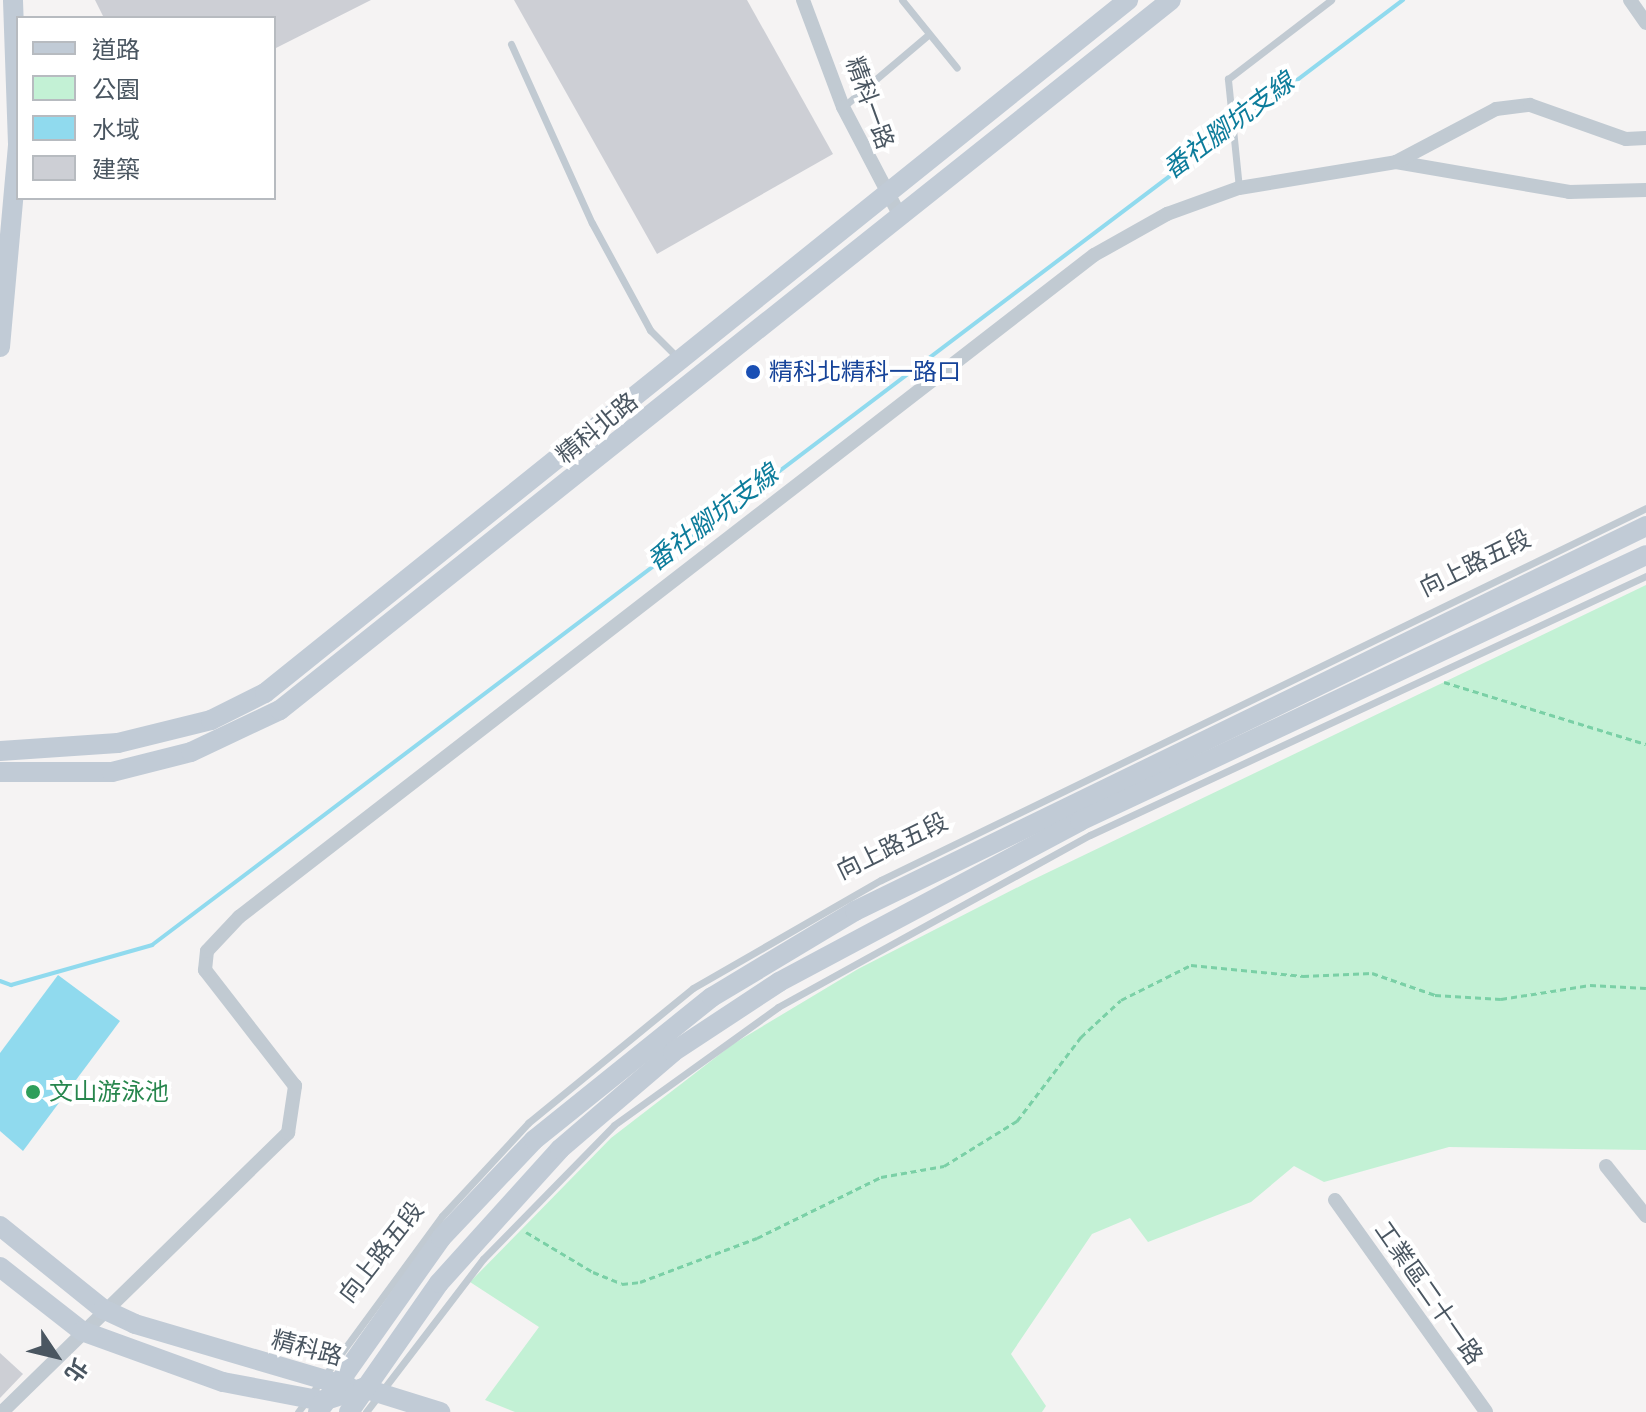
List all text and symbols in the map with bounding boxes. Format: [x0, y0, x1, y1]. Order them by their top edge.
legend [16, 16, 276, 200]
text: 道路 [92, 33, 140, 66]
street label: 精科一路 [840, 53, 900, 153]
water label: 番社腳坑支線 [1157, 67, 1301, 185]
text: 公園 [92, 73, 140, 106]
text: 水域 [92, 113, 140, 146]
text: 建築 [92, 153, 140, 186]
place label: 精科北精科一路口 [769, 358, 961, 386]
marker: 精科北精科一路口 [744, 363, 762, 381]
street label: 精科北路 [551, 387, 643, 469]
water label: 番社腳坑支線 [641, 459, 785, 577]
street label: 向上路五段 [1415, 524, 1535, 602]
street label: 向上路五段 [832, 807, 952, 885]
place label: 文山游泳池 [49, 1078, 169, 1106]
marker: 文山游泳池 [24, 1083, 42, 1101]
street label: 向上路五段 [333, 1196, 429, 1308]
street label: 工業區二十一路 [1369, 1216, 1489, 1370]
north arrow [16, 1316, 96, 1396]
street label: 精科路 [268, 1325, 346, 1371]
text: 北 [57, 1352, 95, 1388]

